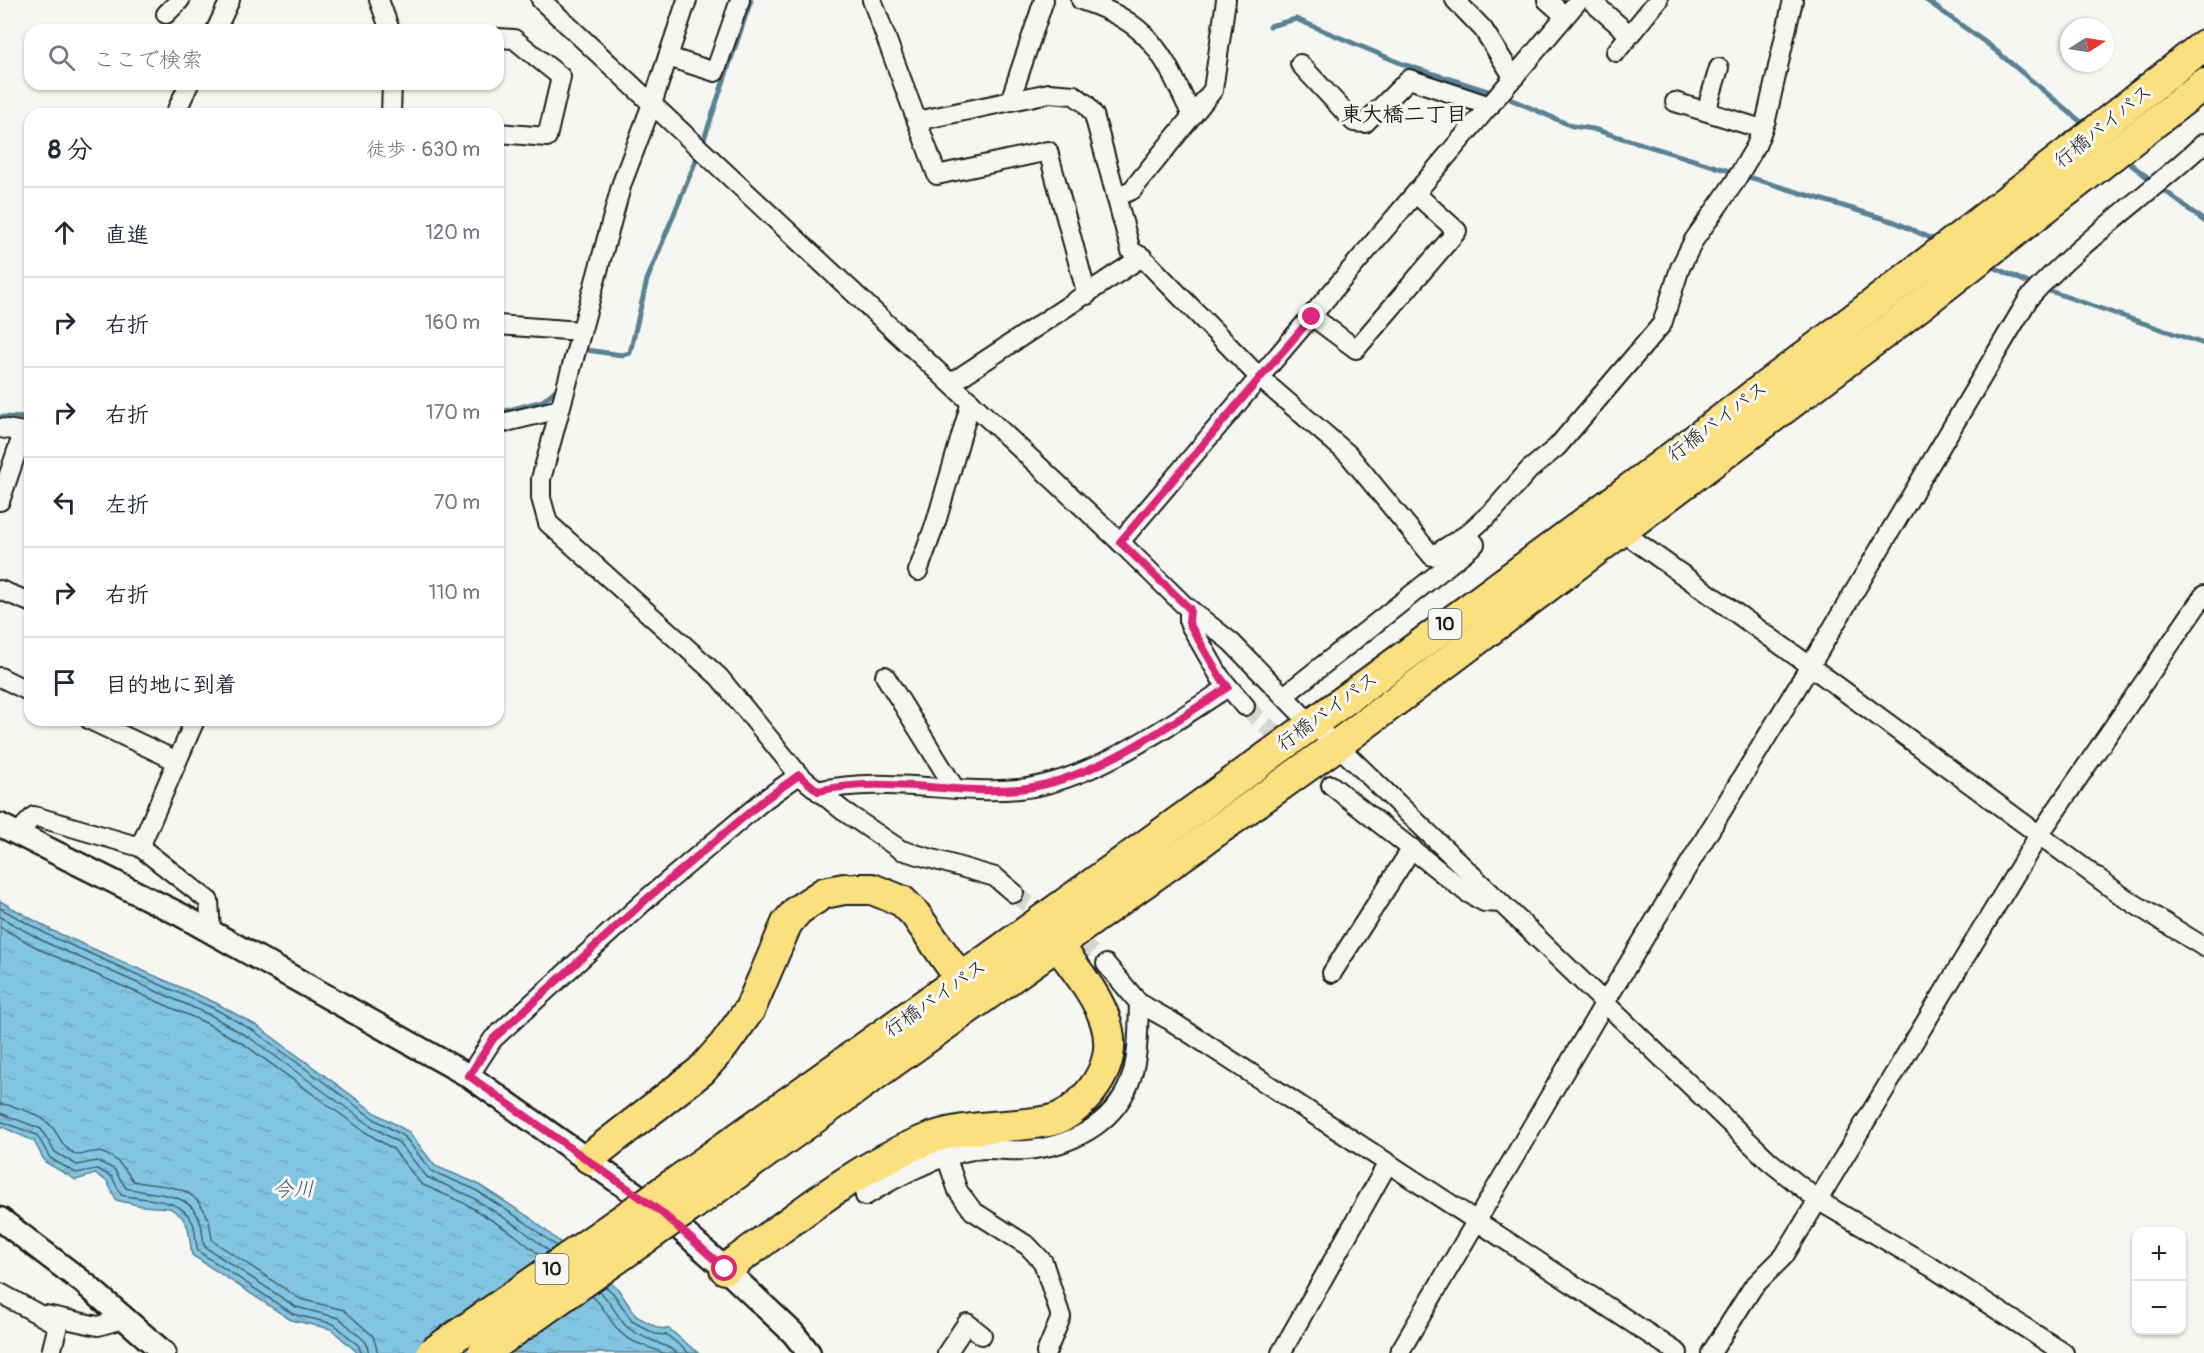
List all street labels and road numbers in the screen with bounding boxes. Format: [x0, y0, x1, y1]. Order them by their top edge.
street label: 行橋バイパス [2049, 79, 2157, 173]
street label: 行橋バイパス [1662, 375, 1772, 467]
road number: 10 [1428, 609, 1462, 639]
street label: 行橋バイパス [1271, 666, 1383, 756]
street label: 行橋バイパス [879, 953, 991, 1043]
road number: 10 [536, 1254, 568, 1284]

